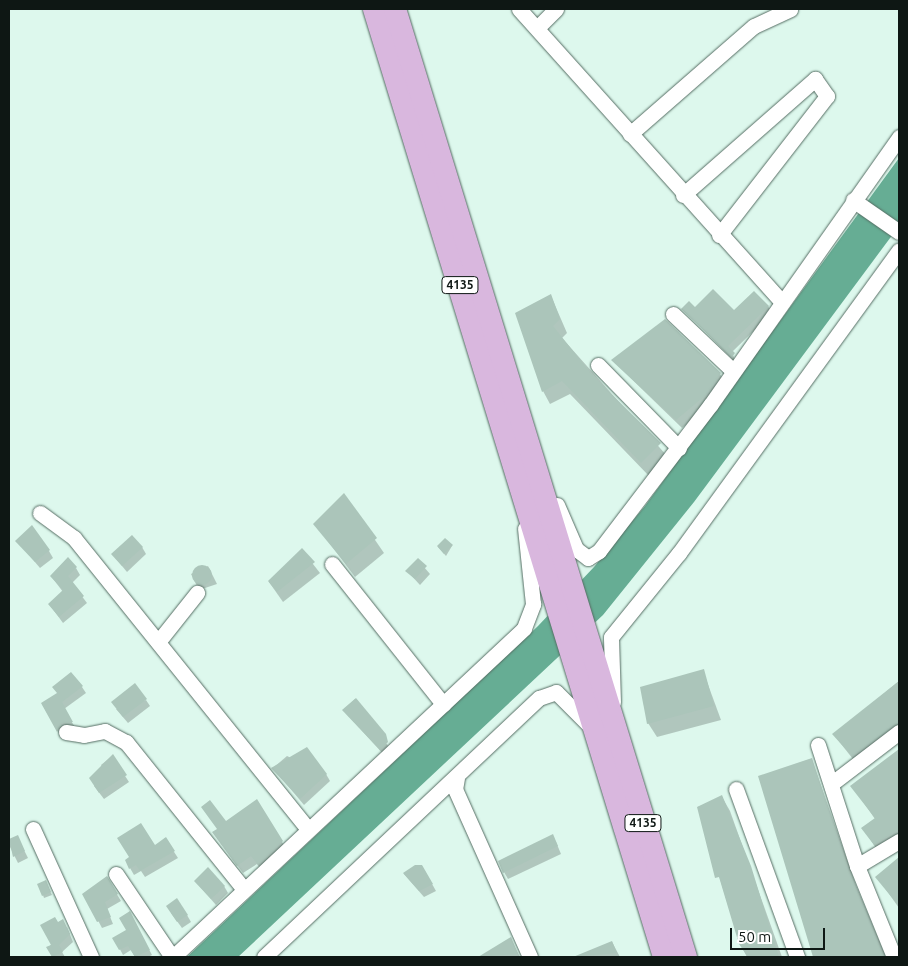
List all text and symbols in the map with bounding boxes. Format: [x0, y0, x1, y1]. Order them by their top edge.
road number: 4135 [441, 276, 479, 294]
road number: 4135 [624, 814, 662, 832]
scale bar [733, 918, 828, 950]
text: 50 m [738, 928, 771, 945]

